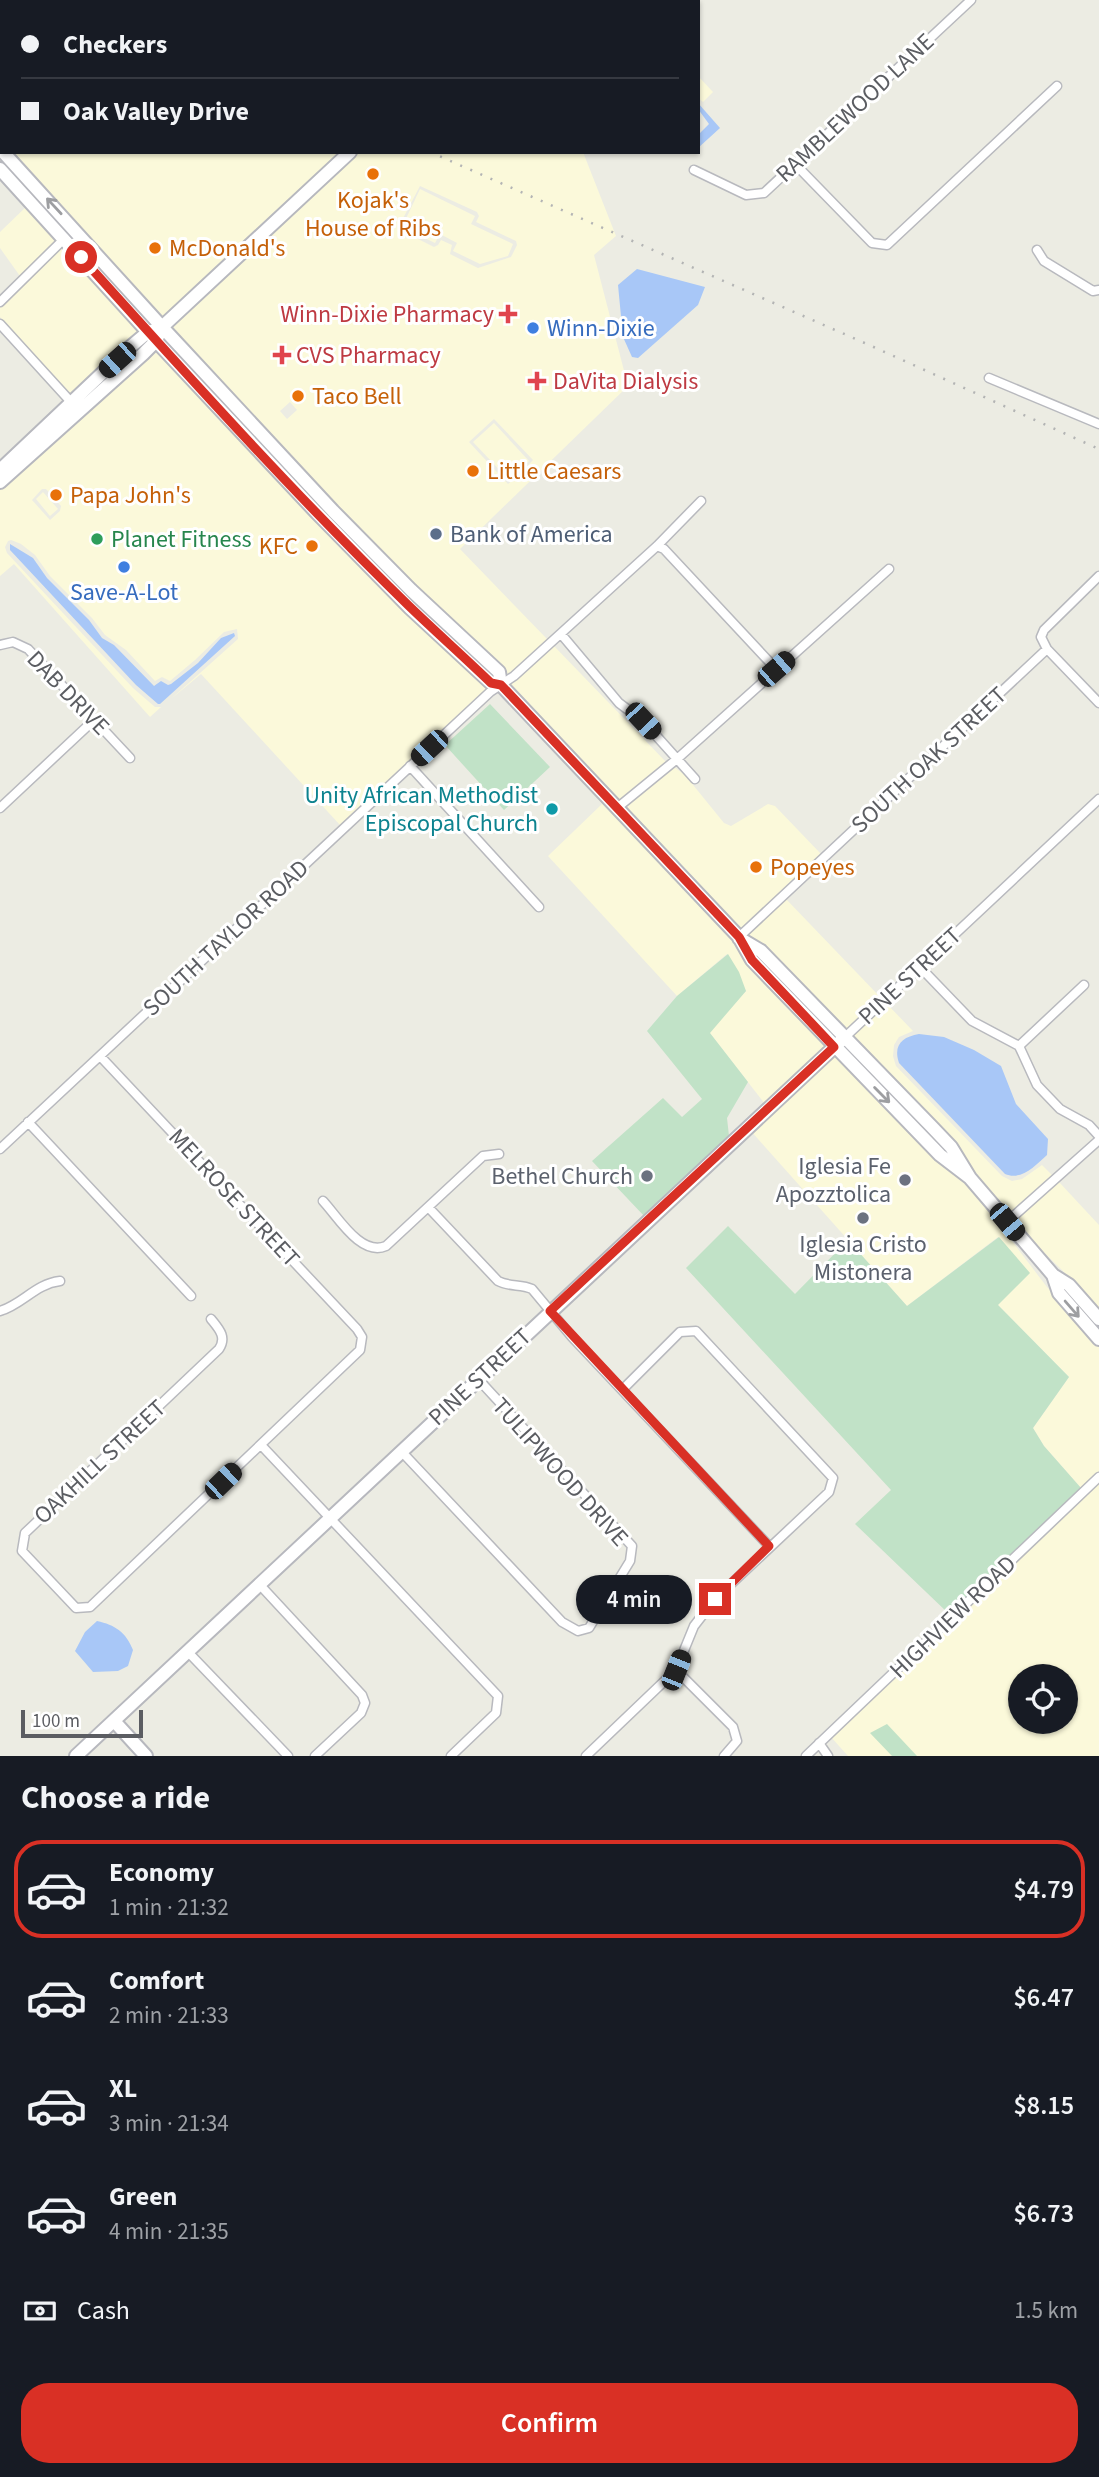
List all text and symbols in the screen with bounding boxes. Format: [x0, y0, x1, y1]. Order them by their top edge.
street label: RAMBLEWOOD LANE [768, 25, 942, 191]
text: Checkers [63, 26, 167, 63]
text: Oak Valley Drive [63, 93, 249, 130]
marker: Kojak's House of Ribs [365, 166, 381, 182]
place label: Kojak's House of Ribs [305, 183, 441, 246]
one-way arrow [45, 198, 62, 215]
place label: McDonald's [169, 231, 285, 266]
marker: McDonald's [147, 240, 163, 256]
route start [65, 241, 97, 273]
place label: Winn-Dixie Pharmacy [280, 297, 494, 332]
marker: Winn-Dixie Pharmacy [500, 306, 516, 322]
place label: Winn-Dixie [547, 311, 655, 346]
marker: Winn-Dixie [525, 320, 541, 336]
car [95, 338, 140, 382]
place label: CVS Pharmacy [296, 338, 441, 373]
marker: CVS Pharmacy [274, 347, 290, 363]
place label: DaVita Dialysis [553, 364, 698, 399]
marker: DaVita Dialysis [527, 371, 547, 391]
place label: Taco Bell [312, 379, 402, 414]
marker: Taco Bell [290, 388, 306, 404]
place label: Little Caesars [487, 454, 621, 489]
marker: Little Caesars [465, 463, 481, 479]
place label: Papa John's [70, 478, 191, 513]
marker: Papa John's [48, 487, 64, 503]
place label: Bank of America [450, 517, 613, 552]
place label: Planet Fitness [111, 522, 252, 557]
marker: Bank of America [428, 526, 444, 542]
place label: KFC [259, 529, 298, 564]
marker: Planet Fitness [89, 531, 105, 547]
marker: KFC [304, 538, 320, 554]
marker: Save-A-Lot [116, 559, 132, 575]
place label: Save-A-Lot [70, 575, 178, 610]
street label: DAB DRIVE [19, 643, 117, 743]
car [754, 647, 799, 691]
street label: SOUTH OAK STREET [843, 678, 1015, 842]
car [621, 698, 666, 744]
car [407, 726, 452, 770]
place label: Unity African Methodist Episcopal Church [304, 778, 538, 841]
marker: Unity African Methodist Episcopal Church [544, 801, 560, 817]
place label: Popeyes [770, 850, 854, 885]
street label: SOUTH TAYLOR ROAD [135, 851, 317, 1025]
marker: Popeyes [748, 859, 764, 875]
street label: PINE STREET [851, 919, 970, 1033]
one-way arrow [873, 1087, 890, 1104]
street label: MELROSE STREET [160, 1121, 308, 1275]
place label: Iglesia Fe Apozztolica [776, 1149, 891, 1212]
place label: Bethel Church [491, 1159, 633, 1194]
marker: Bethel Church [639, 1168, 655, 1184]
marker: Iglesia Fe Apozztolica [897, 1172, 913, 1188]
car [986, 1199, 1029, 1245]
marker: Iglesia Cristo Mistonera [855, 1210, 871, 1226]
place label: Iglesia Cristo Mistonera [799, 1227, 927, 1290]
one-way arrow [1064, 1300, 1080, 1318]
street label: PINE STREET [421, 1320, 540, 1434]
street label: TULIPWOOD DRIVE [483, 1390, 637, 1554]
street label: OAKHILL STREET [26, 1391, 174, 1533]
car [201, 1459, 246, 1503]
street label: HIGHVIEW ROAD [882, 1547, 1024, 1687]
callout: 4 min [575, 1574, 690, 1624]
text: 4 min [607, 1583, 661, 1616]
route end [699, 1583, 731, 1615]
car [659, 1647, 694, 1693]
map controls [1008, 1664, 1078, 1734]
button: locate [1008, 1664, 1078, 1734]
scale bar [21, 1707, 144, 1739]
text: 100 m [32, 1708, 80, 1735]
text: Choose a ride [21, 1775, 210, 1821]
text: Economy [109, 1854, 214, 1891]
icon: car [25, 1858, 88, 1921]
text: $4.79 [1013, 1871, 1074, 1908]
text: 1 min · 21:32 [109, 1891, 229, 1924]
text: Comfort [109, 1962, 204, 1999]
icon: car [25, 1966, 88, 2029]
text: $6.47 [1013, 1979, 1074, 2016]
text: 2 min · 21:33 [109, 1999, 229, 2032]
text: XL [109, 2070, 137, 2107]
icon: car [25, 2074, 88, 2137]
text: $8.15 [1013, 2087, 1074, 2124]
text: 3 min · 21:34 [109, 2107, 229, 2140]
text: Green [109, 2178, 177, 2215]
icon: car [25, 2182, 88, 2245]
text: $6.73 [1013, 2195, 1074, 2232]
text: 4 min · 21:35 [109, 2215, 229, 2248]
icon: cash [21, 2292, 59, 2330]
text: Cash [77, 2292, 130, 2329]
text: 1.5 km [1014, 2294, 1078, 2327]
button: Confirm [21, 2383, 1078, 2463]

